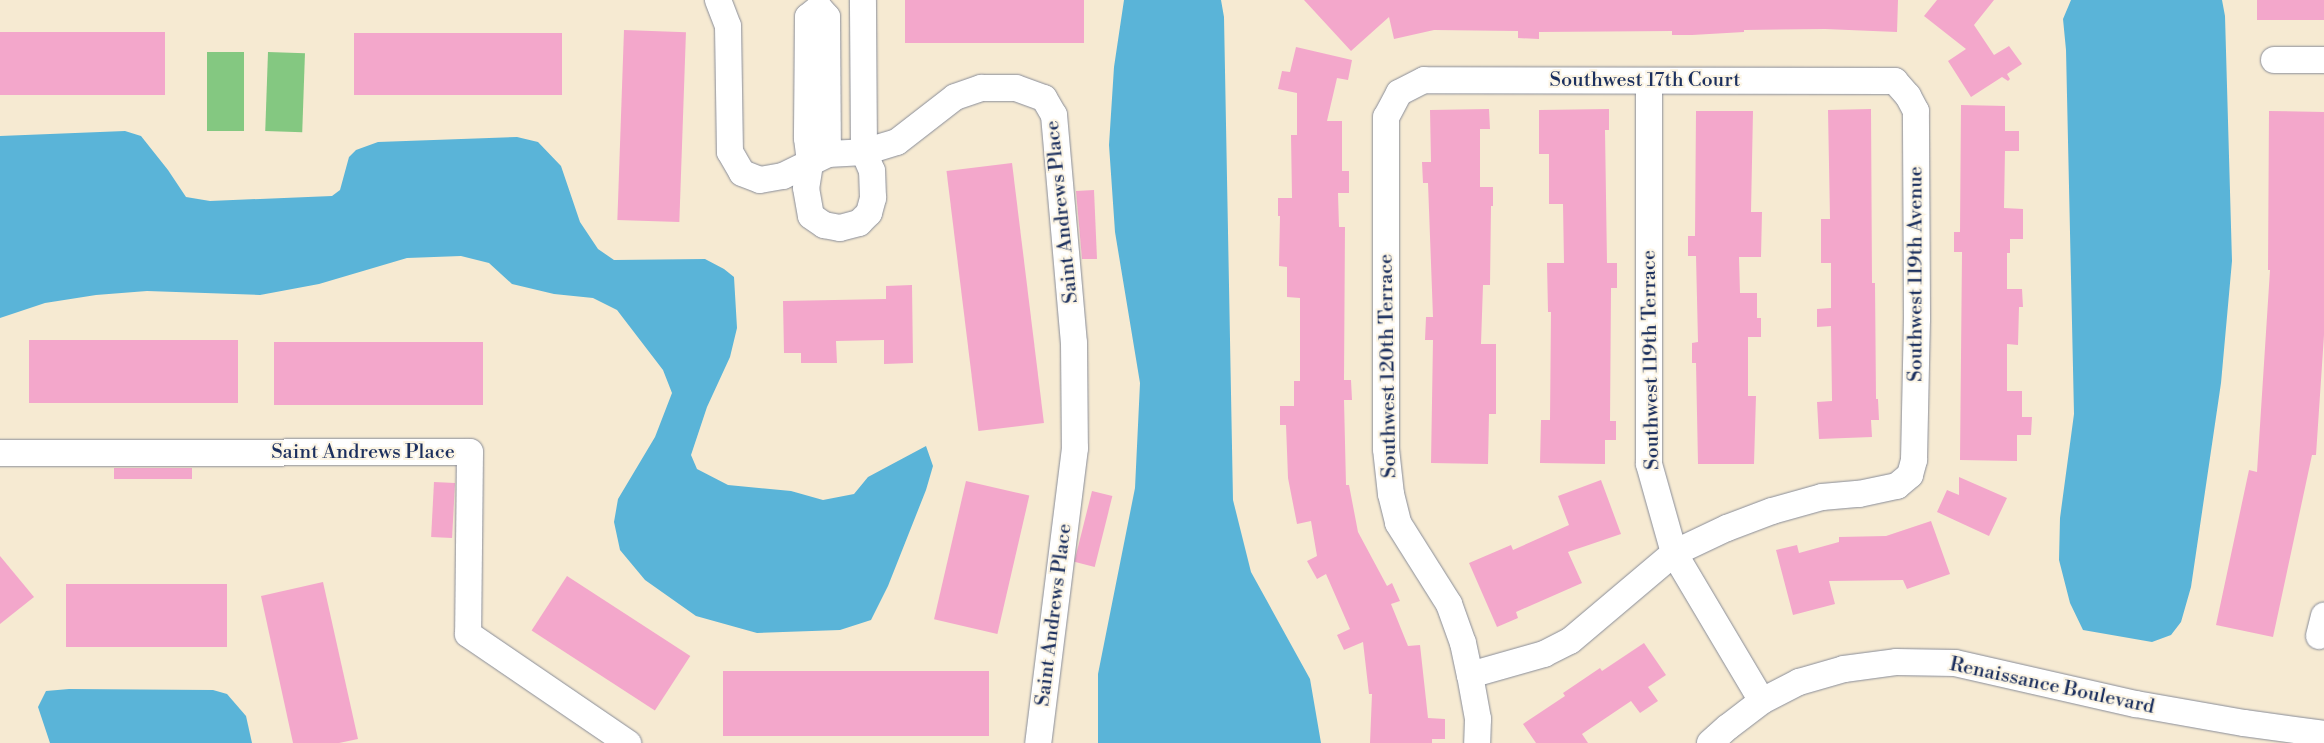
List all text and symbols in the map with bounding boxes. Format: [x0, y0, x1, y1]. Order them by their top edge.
street label: Southwest 17th Court [1550, 68, 1740, 92]
street label: Saint Andrews Place [1040, 119, 1084, 305]
street label: Southwest 119th Avenue [1904, 166, 1928, 382]
street label: Southwest 119th Terrace [1637, 250, 1665, 470]
street label: Southwest 120th Terrace [1374, 254, 1402, 478]
street label: Saint Andrews Place [271, 440, 455, 464]
street label: Saint Andrews Place [1031, 522, 1077, 708]
street label: Renaissance Boulevard [1947, 653, 2157, 719]

